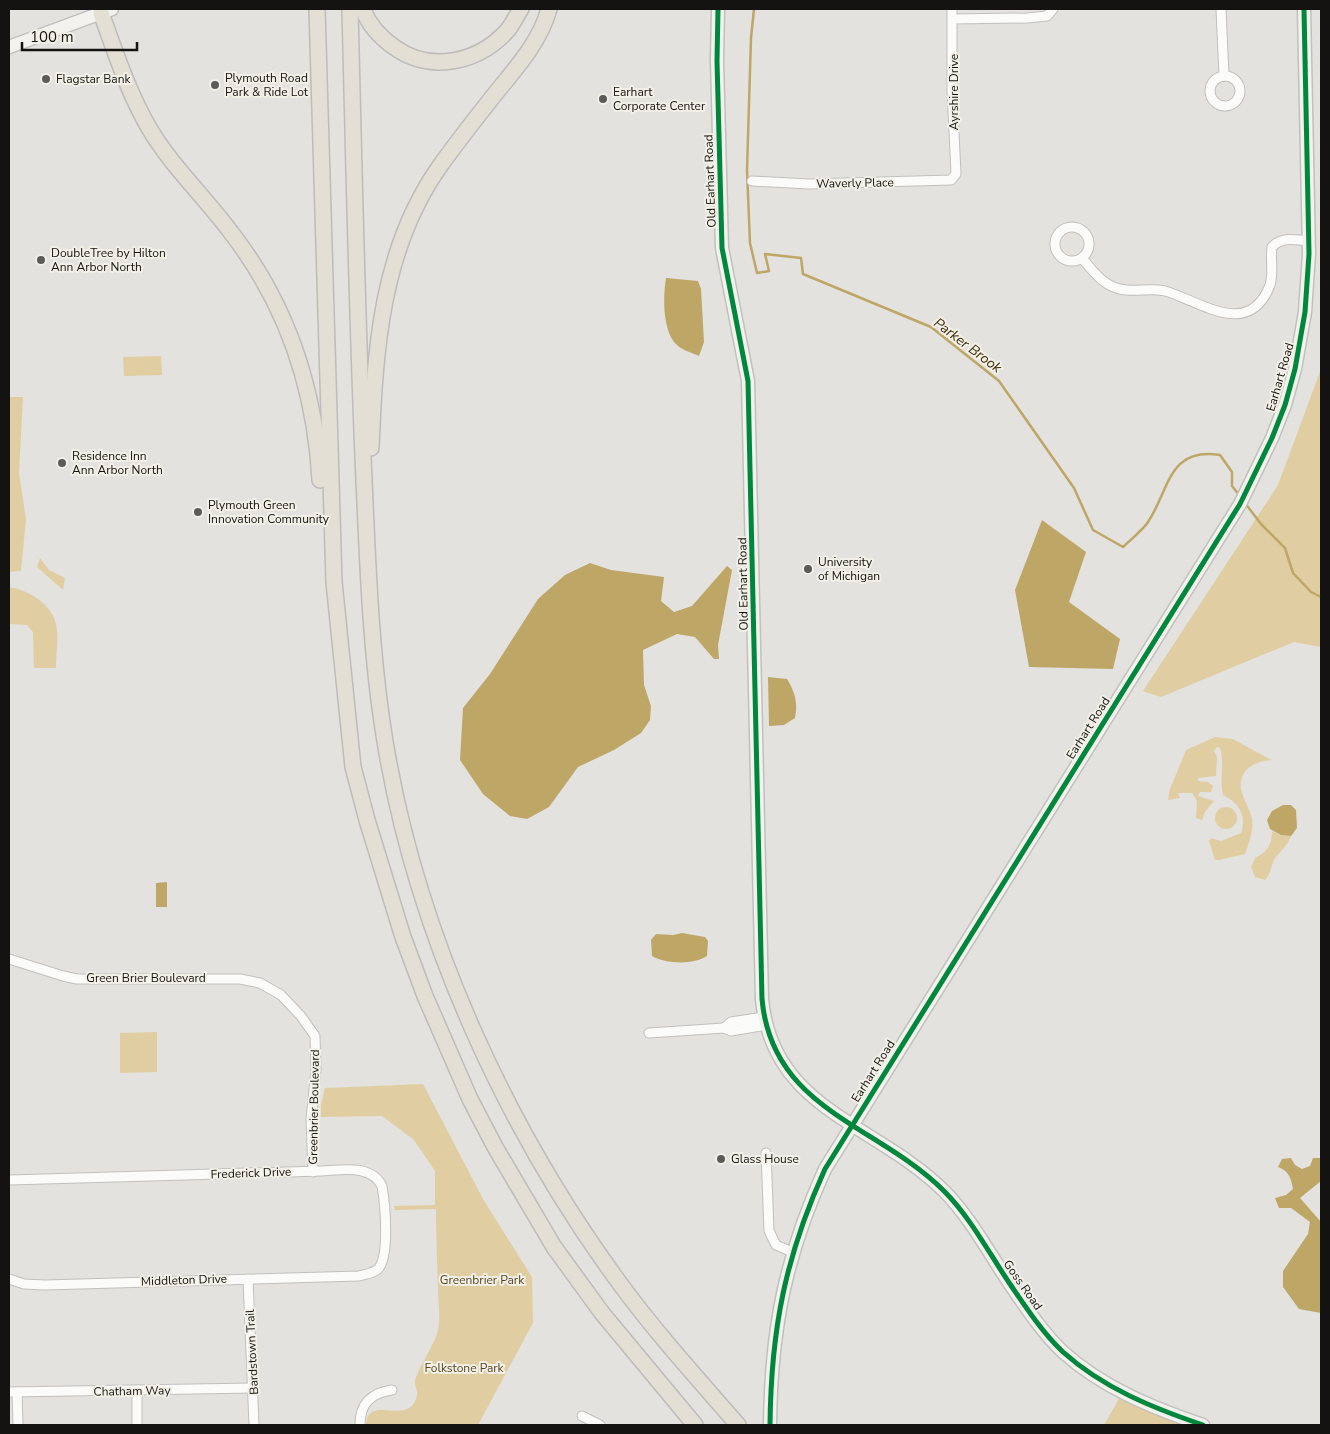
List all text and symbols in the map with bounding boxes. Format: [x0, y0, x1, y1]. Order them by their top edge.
scale bar [22, 20, 138, 52]
text: 100 m [30, 27, 74, 47]
street label: Ayrshire Drive [946, 54, 962, 130]
place label: Plymouth Road Park & Ride Lot [225, 70, 309, 100]
place label: Flagstar Bank [56, 71, 131, 87]
marker: Flagstar Bank [40, 73, 52, 85]
marker: Plymouth Road Park & Ride Lot [209, 79, 221, 91]
place label: Earhart Corporate Center [613, 84, 706, 114]
marker: Earhart Corporate Center [597, 93, 609, 105]
street label: Old Earhart Road [700, 134, 720, 228]
street label: Waverly Place [816, 174, 894, 192]
place label: DoubleTree by Hilton Ann Arbor North [51, 245, 166, 275]
marker: DoubleTree by Hilton Ann Arbor North [35, 254, 47, 266]
water label: Parker Brook [930, 313, 1006, 378]
street label: Earhart Road [1263, 341, 1297, 413]
place label: Residence Inn Ann Arbor North [72, 448, 163, 478]
marker: Residence Inn Ann Arbor North [56, 457, 68, 469]
place label: Plymouth Green Innovation Community [208, 497, 330, 527]
marker: Plymouth Green Innovation Community [192, 506, 204, 518]
street label: Old Earhart Road [734, 537, 752, 631]
place label: University of Michigan [818, 554, 880, 584]
marker: University of Michigan [802, 563, 814, 575]
street label: Earhart Road [1063, 694, 1113, 762]
street label: Green Brier Boulevard [86, 970, 206, 986]
street label: Earhart Road [848, 1037, 898, 1105]
street label: Greenbrier Boulevard [305, 1049, 323, 1165]
place label: Glass House [731, 1151, 799, 1167]
marker: Glass House [715, 1153, 727, 1165]
street label: Frederick Drive [210, 1164, 292, 1182]
street label: Goss Road [1000, 1257, 1046, 1313]
street label: Middleton Drive [141, 1271, 227, 1289]
park label: Greenbrier Park [440, 1272, 525, 1288]
street label: Bardstown Trail [242, 1309, 262, 1395]
park label: Folkstone Park [424, 1360, 505, 1376]
street label: Chatham Way [93, 1382, 171, 1400]

